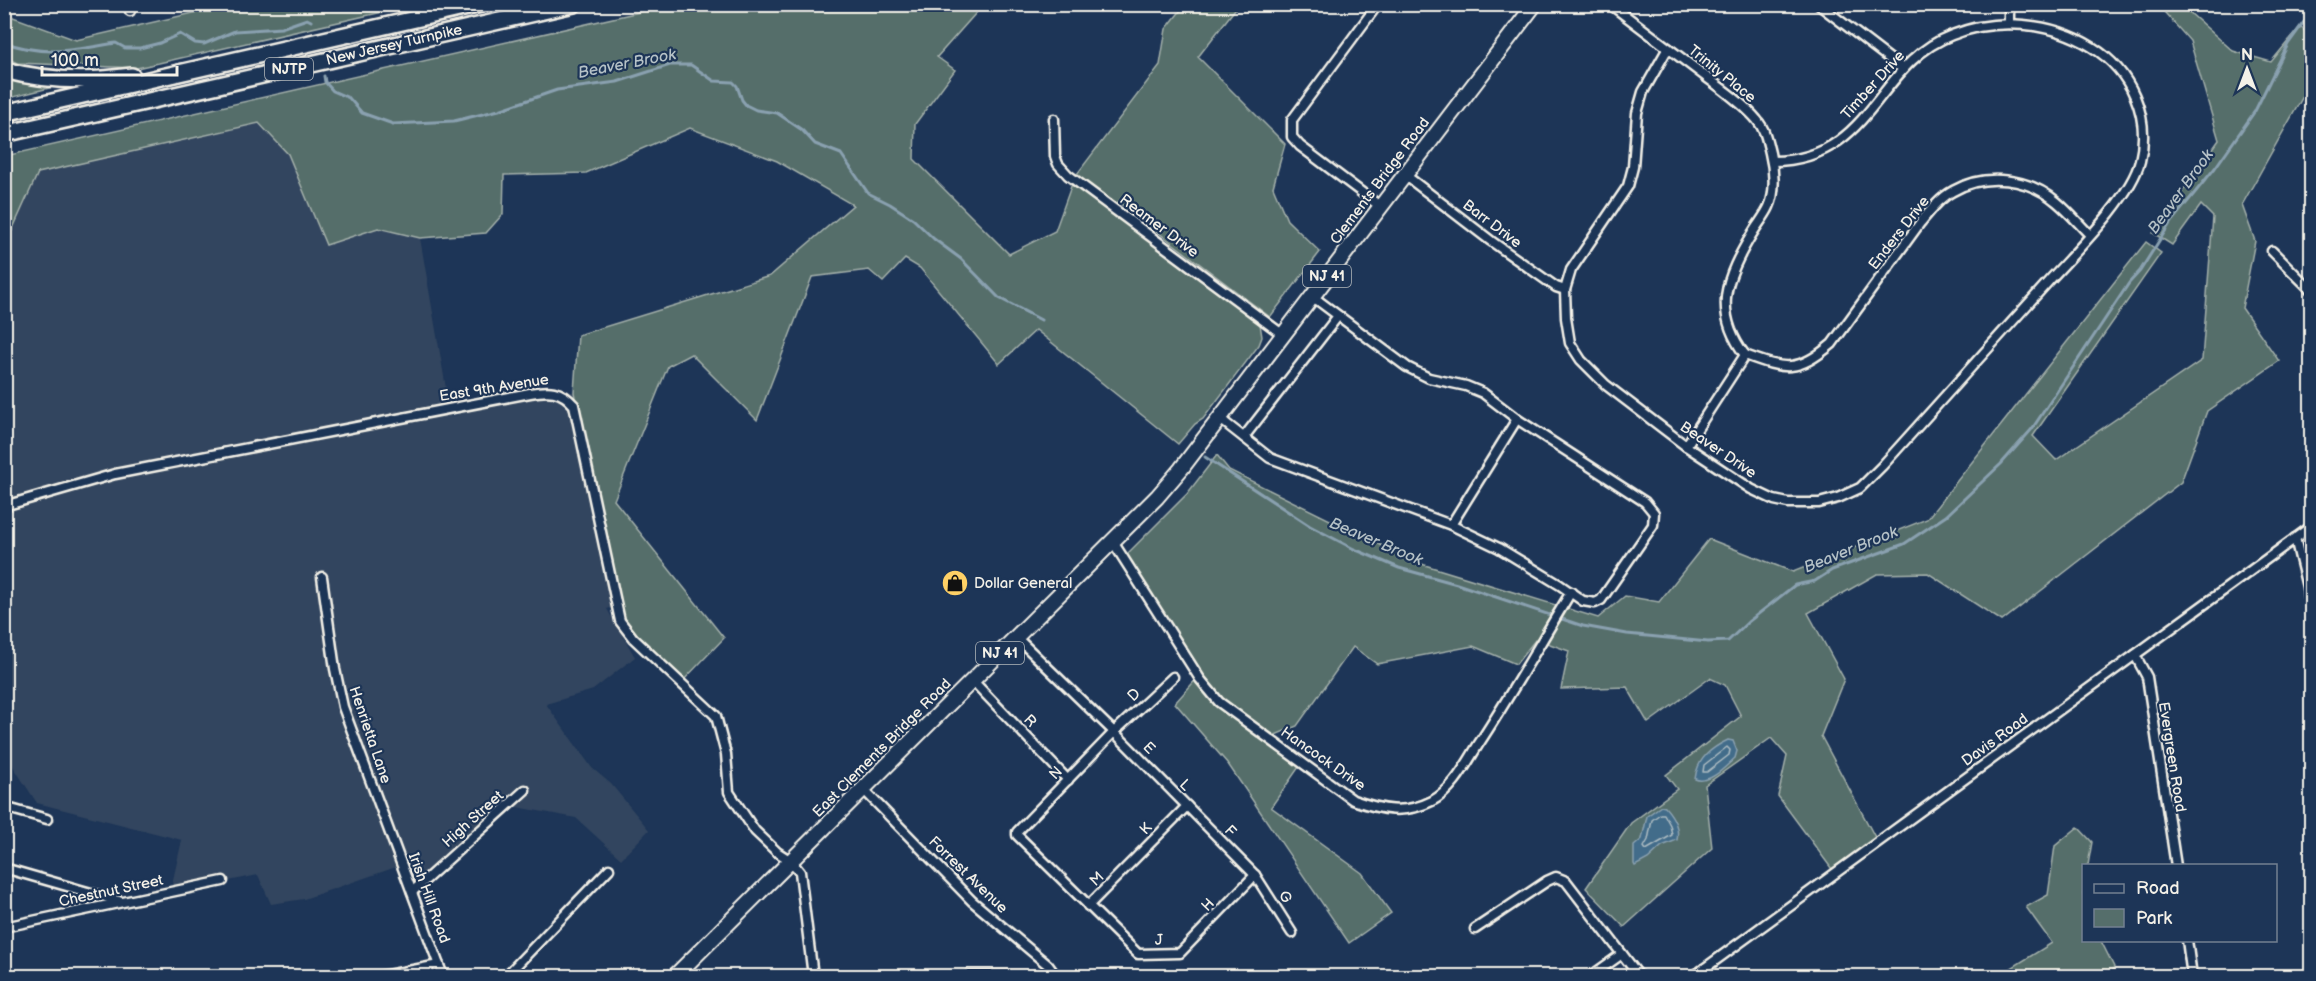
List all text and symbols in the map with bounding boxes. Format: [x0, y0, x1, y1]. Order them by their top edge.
street label: New Jersey Turnpike [324, 20, 464, 70]
scale bar [42, 39, 177, 77]
north arrow [2217, 39, 2277, 99]
street label: Trinity Place [1684, 41, 1760, 107]
water label: Beaver Brook [576, 45, 679, 83]
street label: Timber Drive [1837, 46, 1909, 124]
text: N [2241, 46, 2253, 65]
text: 100 m [51, 50, 99, 71]
road number: NJTP [265, 58, 313, 80]
street label: Clements Bridge Road [1326, 114, 1434, 248]
water label: Beaver Brook [2144, 145, 2219, 238]
street label: Reamer Drive [1116, 190, 1202, 262]
street label: Enders Drive [1864, 192, 1934, 274]
street label: Barr Drive [1459, 196, 1525, 252]
road number: NJ 41 [1303, 265, 1351, 287]
street label: East 9th Avenue [438, 370, 550, 406]
street label: Beaver Drive [1676, 417, 1760, 483]
water label: Beaver Brook [1327, 514, 1426, 571]
water label: Beaver Brook [1801, 522, 1902, 577]
shop icon: Dollar General [940, 568, 970, 598]
place label: Dollar General [974, 574, 1072, 593]
road number: NJ 41 [976, 642, 1024, 664]
street label: East Clements Bridge Road [809, 675, 955, 821]
street label: Henrietta Lane [345, 684, 396, 786]
street label: D [1123, 684, 1145, 706]
street label: Evergreen Road [2154, 701, 2190, 813]
street label: Davis Road [1958, 709, 2032, 771]
street label: R [1019, 711, 1041, 732]
street label: Hancock Drive [1277, 723, 1369, 795]
street label: E [1139, 738, 1159, 758]
street label: N [1045, 762, 1067, 784]
street label: L [1175, 775, 1195, 795]
street label: High Street [438, 786, 508, 852]
street label: K [1136, 819, 1156, 839]
street label: F [1220, 821, 1240, 841]
street label: Forrest Avenue [924, 832, 1012, 918]
street label: Irish Hill Road [404, 850, 454, 946]
legend [2082, 864, 2277, 942]
street label: M [1086, 868, 1108, 890]
street label: Chestnut Street [57, 871, 165, 911]
text: Road [2136, 878, 2180, 899]
street label: G [1274, 887, 1296, 907]
street label: H [1197, 894, 1219, 916]
text: Park [2136, 908, 2172, 929]
street label: J [1155, 930, 1164, 950]

